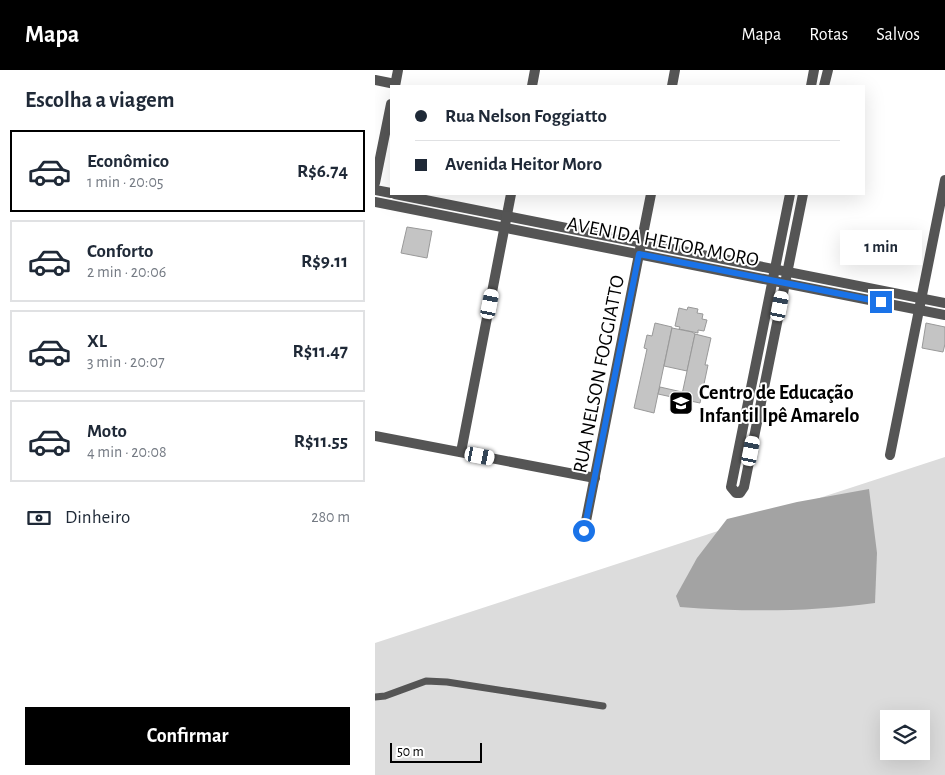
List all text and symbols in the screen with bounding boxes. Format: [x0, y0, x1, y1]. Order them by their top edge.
text: Mapa [25, 23, 79, 47]
text: Mapa [742, 26, 781, 44]
text: Rotas [809, 26, 848, 44]
text: Salvos [876, 26, 920, 44]
text: Escolha a viagem [25, 89, 174, 111]
text: Rua Nelson Foggiatto [445, 107, 607, 126]
icon: car [27, 149, 72, 194]
text: Econômico [87, 152, 169, 171]
text: Avenida Heitor Moro [445, 155, 602, 174]
text: R$6.74 [297, 162, 348, 181]
text: 1 min · 20:05 [87, 174, 164, 190]
street label: AVENIDA HEITOR MORO [565, 214, 760, 270]
callout: 1 min [840, 230, 922, 264]
icon: car [27, 239, 72, 284]
text: 1 min [864, 239, 898, 255]
text: Conforto [87, 242, 153, 261]
text: R$9.11 [301, 252, 348, 271]
text: 2 min · 20:06 [87, 264, 166, 280]
street label: RUA NELSON FOGGIATTO [570, 274, 628, 475]
car [479, 288, 500, 320]
car [769, 290, 790, 322]
route end [870, 291, 892, 313]
icon: car [27, 329, 72, 374]
text: XL [87, 332, 107, 351]
text: R$11.47 [292, 342, 348, 361]
text: 3 min · 20:07 [87, 354, 165, 370]
place label: Centro de Educação Infantil Ipê Amarelo [699, 383, 860, 426]
school or university icon: Centro de Educação Infantil Ipê Amarelo [668, 390, 694, 416]
icon: car [27, 419, 72, 464]
text: Moto [87, 422, 127, 441]
text: R$11.55 [294, 432, 348, 451]
car [740, 435, 761, 467]
text: 4 min · 20:08 [87, 444, 167, 460]
car [463, 446, 496, 466]
icon: cash [25, 504, 53, 532]
text: Dinheiro [65, 508, 130, 527]
text: 280 m [311, 509, 350, 525]
route start [573, 520, 595, 542]
button: Confirmar [25, 707, 350, 765]
map controls [880, 710, 930, 760]
button: layers [880, 710, 930, 760]
scale bar [390, 740, 483, 763]
text: 50 m [397, 745, 424, 759]

